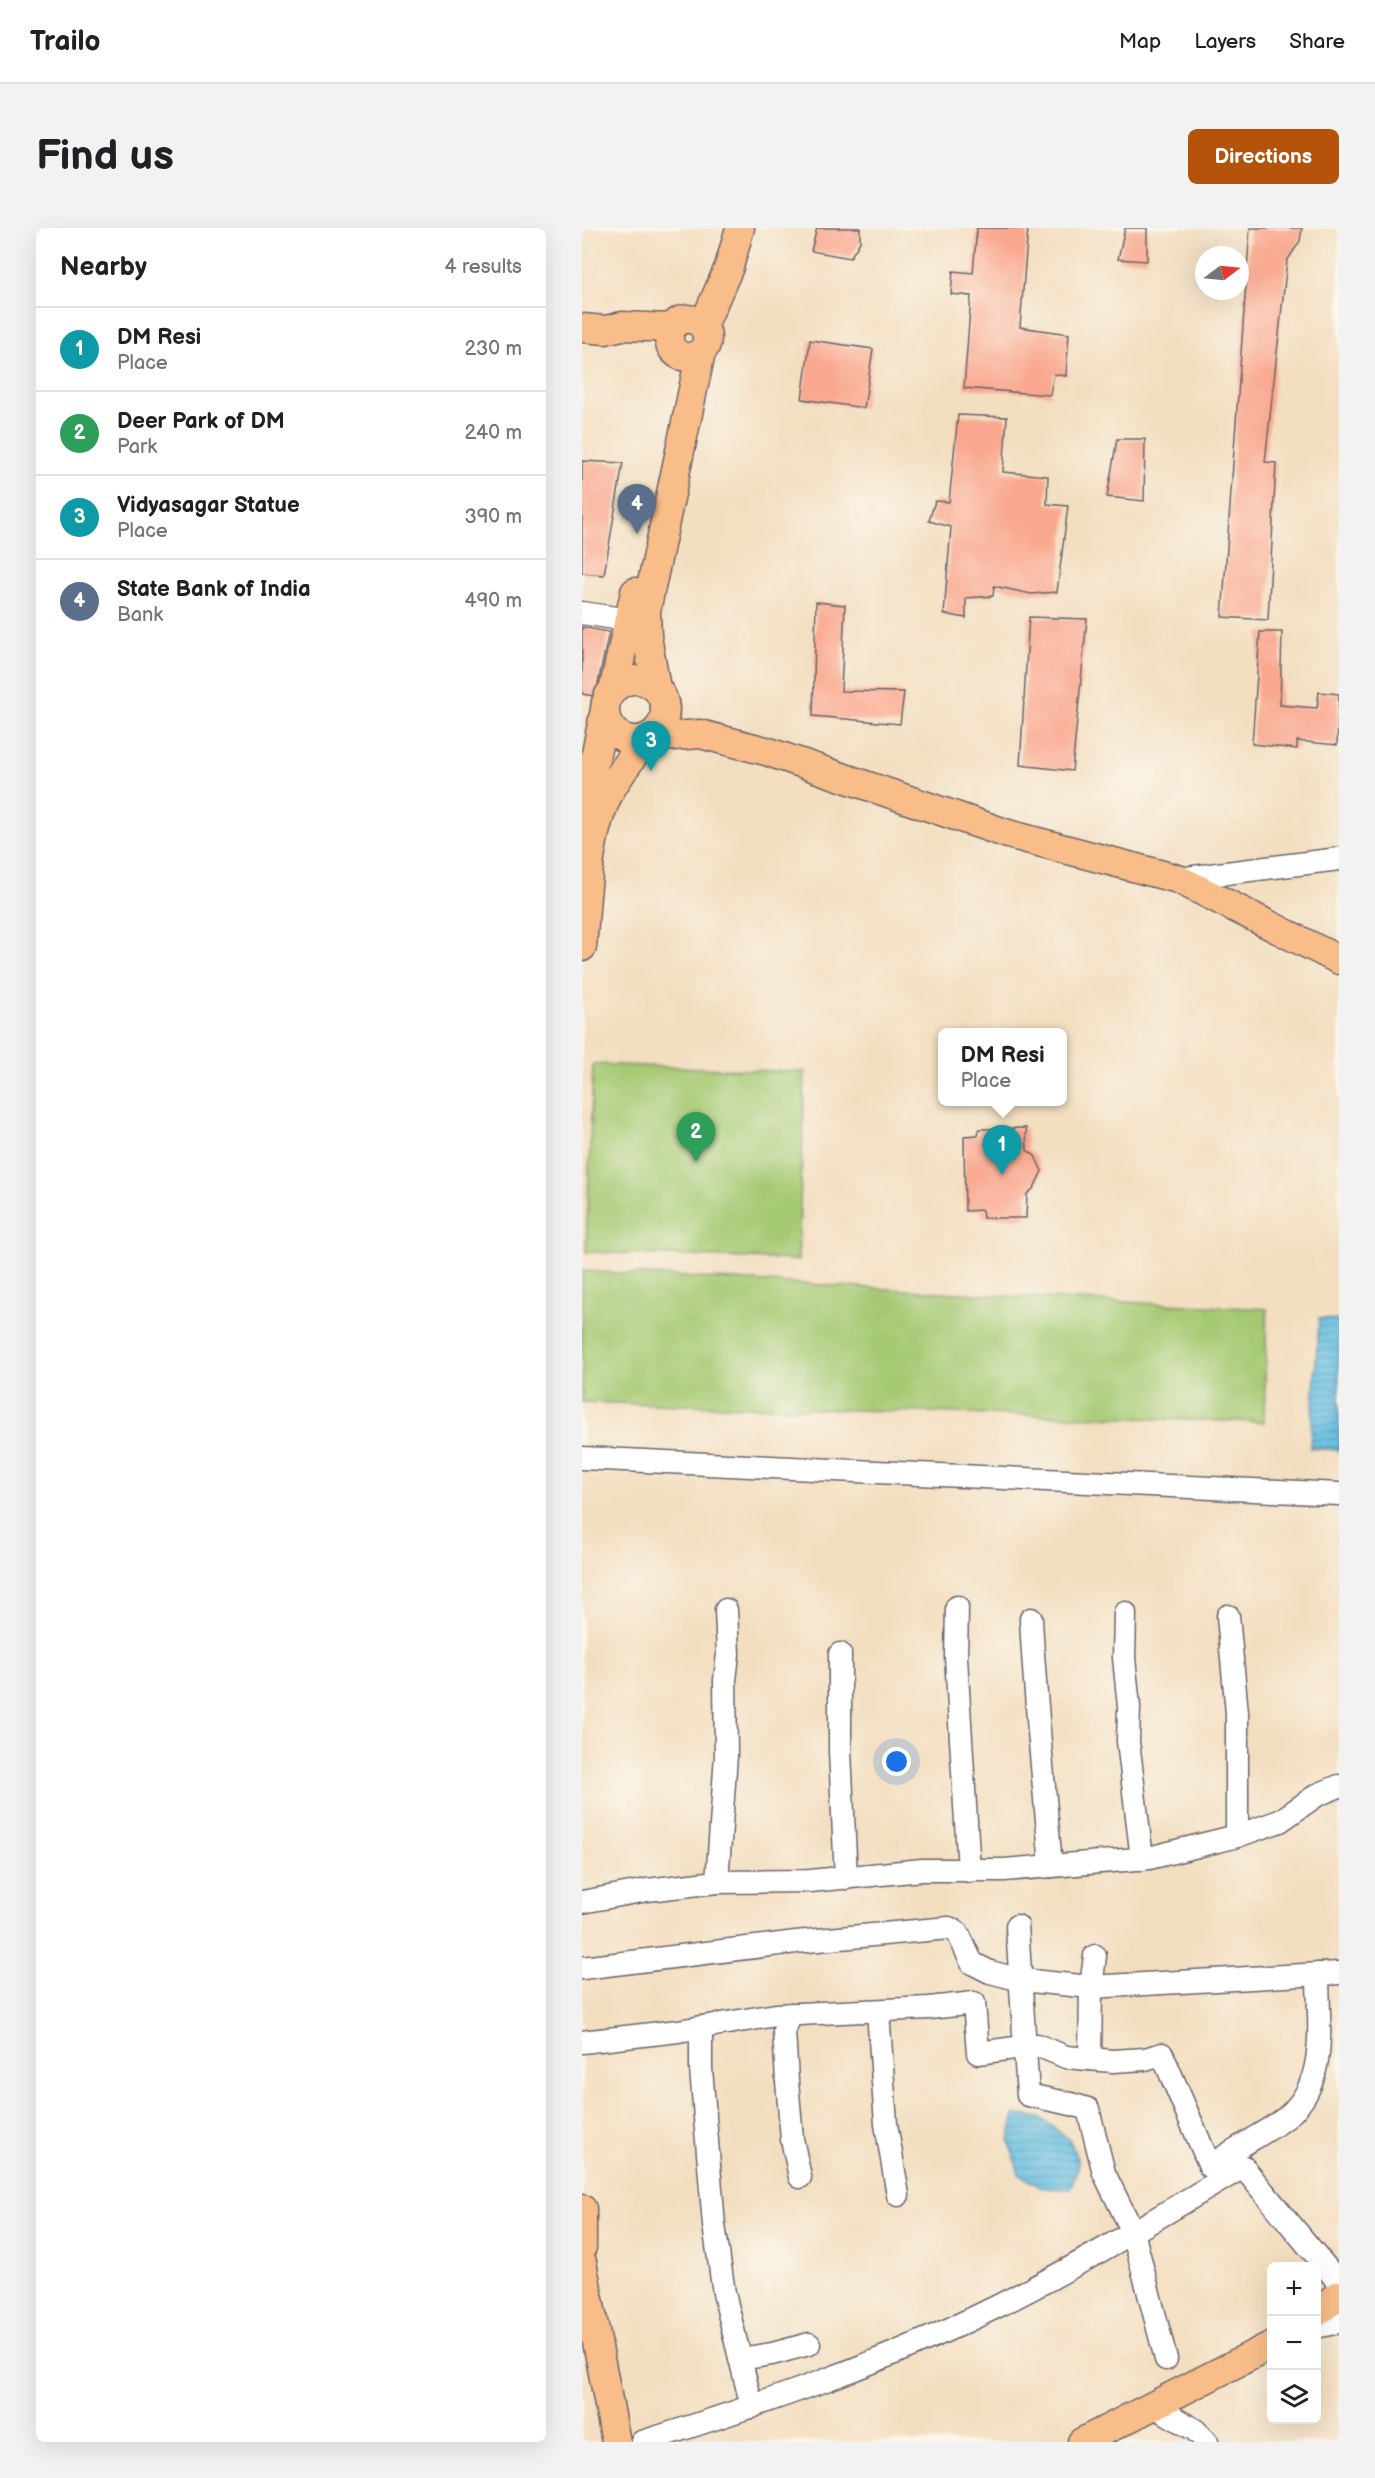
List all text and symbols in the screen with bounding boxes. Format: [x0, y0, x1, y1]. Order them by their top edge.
text: Trailo [30, 25, 101, 58]
text: Map [1119, 29, 1161, 54]
text: Layers [1194, 29, 1256, 54]
text: Share [1289, 29, 1345, 54]
button: Directions [1188, 129, 1339, 184]
text: Find us [36, 131, 174, 182]
north arrow [1195, 246, 1249, 300]
text: Nearby [60, 252, 147, 283]
text: 4 results [444, 255, 522, 279]
text: DM Resi [117, 324, 201, 351]
text: 1 [75, 337, 84, 361]
text: 230 m [465, 337, 522, 361]
text: Place [117, 351, 168, 375]
text: Deer Park of DM [117, 408, 285, 435]
text: 2 [74, 421, 85, 445]
text: 240 m [465, 421, 522, 445]
text: Park [117, 435, 157, 459]
pin: 4 [618, 484, 656, 534]
text: Vidyasagar Statue [117, 492, 300, 519]
text: 3 [74, 505, 85, 529]
text: 390 m [464, 505, 522, 529]
text: Place [117, 519, 168, 543]
text: State Bank of India [117, 576, 311, 603]
text: 4 [74, 589, 85, 613]
text: 490 m [465, 589, 522, 613]
text: Bank [117, 603, 163, 627]
pin: 3 [632, 722, 670, 771]
popup [938, 1028, 1067, 1106]
text: DM Resi [960, 1042, 1045, 1069]
text: Place [960, 1069, 1011, 1093]
pin: 2 [676, 1112, 716, 1162]
pin: 1 [982, 1126, 1022, 1175]
your location [882, 1747, 911, 1776]
map controls [1267, 2262, 1321, 2424]
button: + [1267, 2262, 1321, 2316]
button: − [1267, 2316, 1321, 2370]
button: layers [1267, 2370, 1321, 2424]

